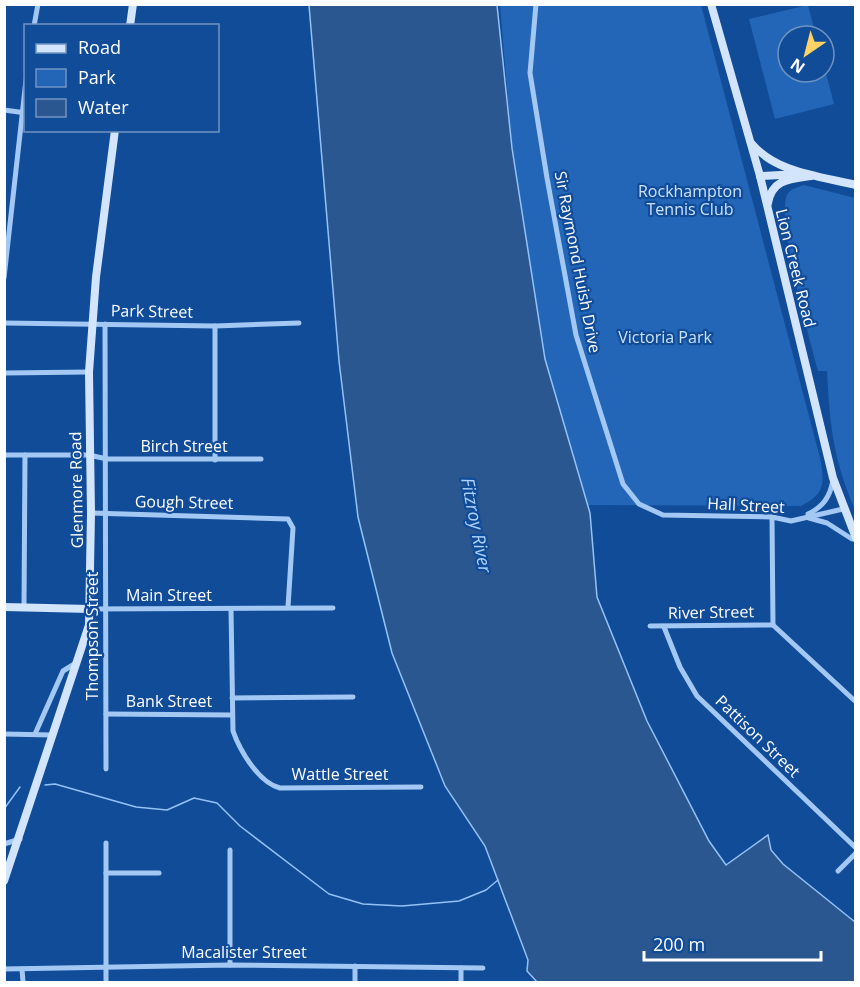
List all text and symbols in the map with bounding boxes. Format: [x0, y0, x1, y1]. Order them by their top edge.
legend [24, 24, 219, 132]
north arrow [776, 24, 836, 84]
text: Road [78, 35, 121, 59]
text: N [786, 54, 809, 79]
text: Park [78, 65, 116, 89]
text: Water [78, 95, 129, 119]
street label: Sir Raymond Huish Drive [550, 169, 606, 355]
park label: Rockhampton Tennis Club [638, 180, 742, 220]
street label: Lion Creek Road [771, 206, 821, 330]
street label: Park Street [111, 299, 194, 323]
park label: Victoria Park [618, 326, 712, 348]
street label: Glenmore Road [64, 431, 88, 549]
street label: Birch Street [140, 435, 228, 457]
water label: Fitzroy River [456, 475, 498, 576]
street label: Gough Street [135, 490, 234, 514]
street label: Hall Street [707, 492, 786, 518]
street label: Thompson Street [81, 571, 103, 700]
street label: Main Street [126, 584, 212, 606]
street label: River Street [668, 600, 755, 624]
street label: Bank Street [126, 690, 212, 712]
street label: Pattison Street [711, 690, 805, 782]
street label: Wattle Street [292, 763, 389, 785]
scale bar [644, 924, 821, 962]
text: 200 m [653, 932, 705, 956]
street label: Macalister Street [181, 941, 307, 963]

